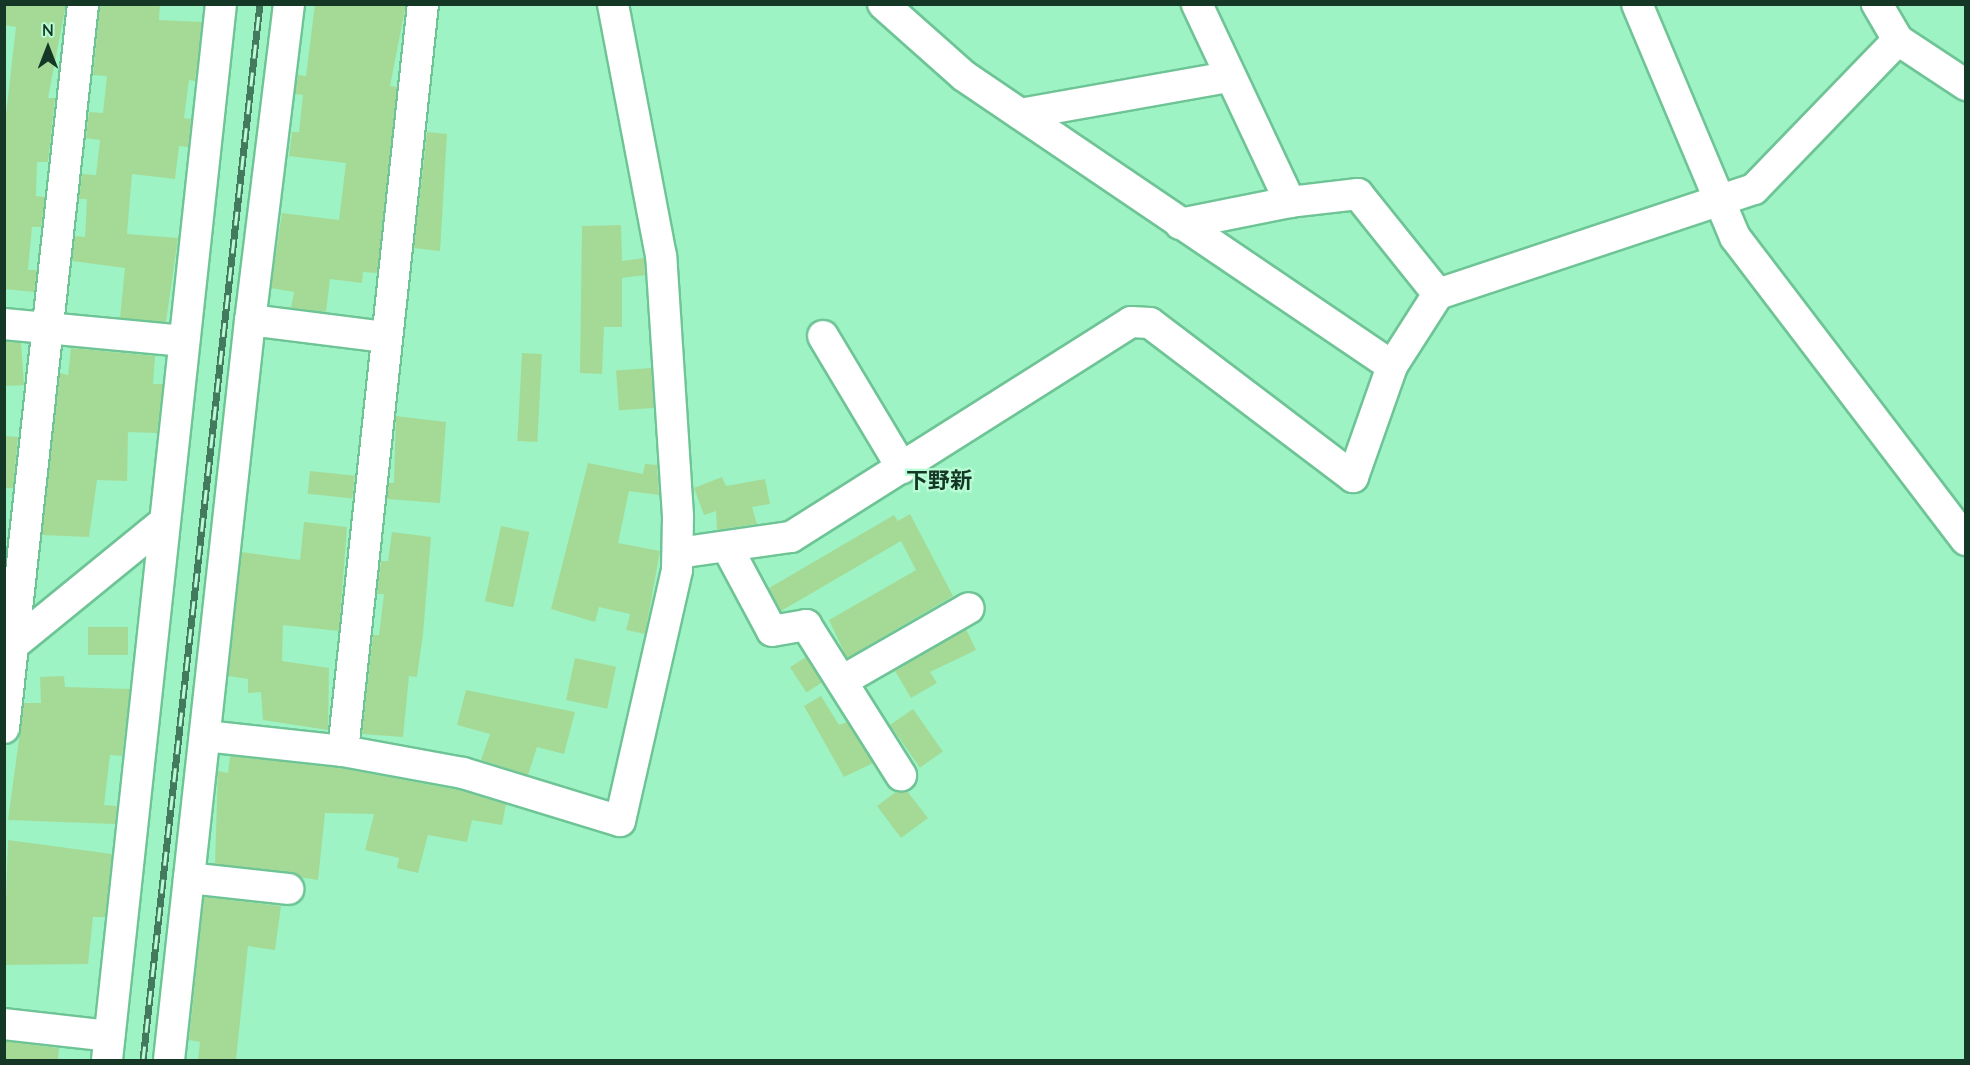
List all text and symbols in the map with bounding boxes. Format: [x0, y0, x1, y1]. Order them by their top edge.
north arrow [18, 18, 78, 78]
text: N [42, 20, 54, 40]
district label: 下野新 [906, 468, 972, 494]

